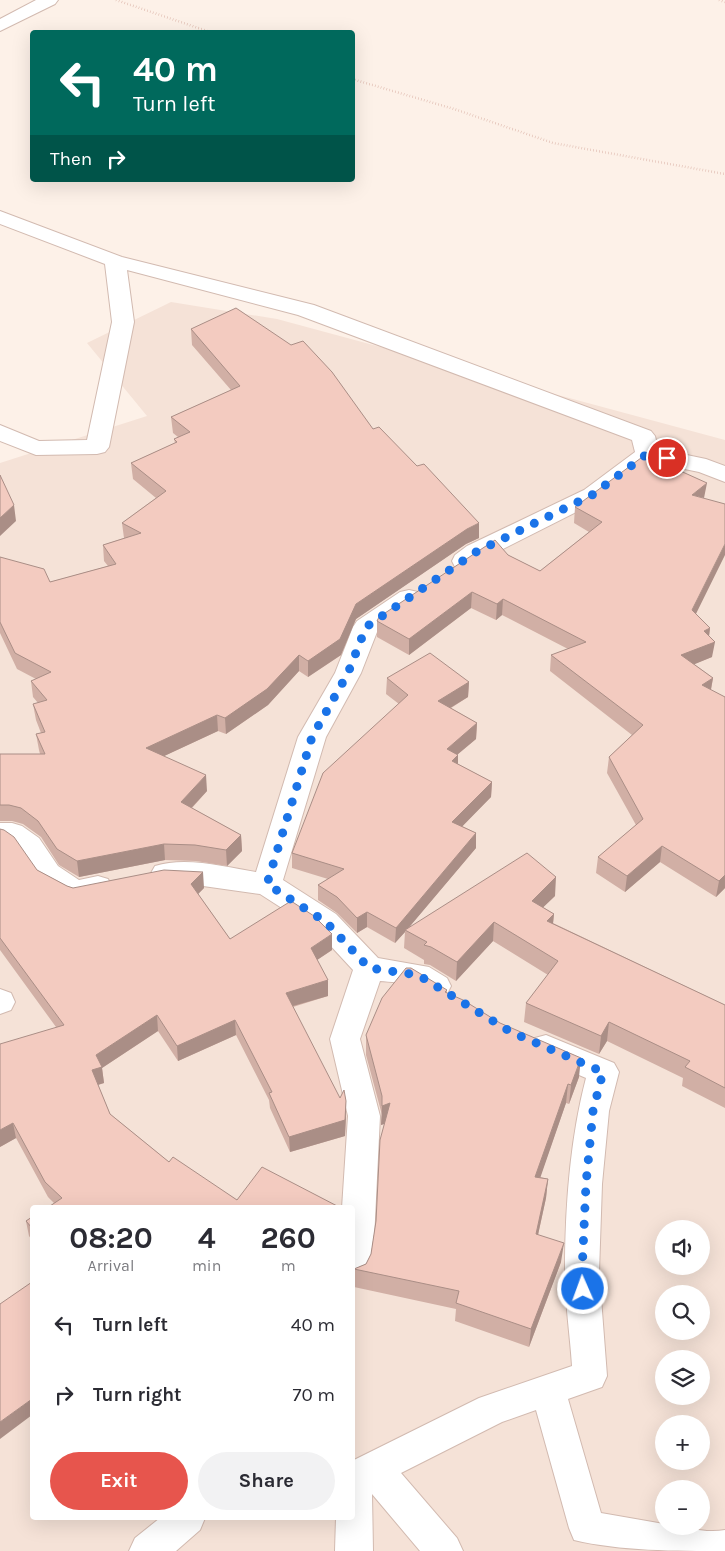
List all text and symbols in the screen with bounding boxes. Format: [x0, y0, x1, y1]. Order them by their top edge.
text: 40 m [133, 49, 218, 90]
icon: left [50, 50, 115, 115]
text: Turn left [133, 91, 216, 117]
icon: right [102, 145, 130, 173]
text: Then [50, 148, 92, 170]
pin [646, 437, 688, 479]
icon: arrive [653, 444, 681, 472]
text: 08:20 [69, 1220, 153, 1256]
text: 4 [198, 1220, 216, 1256]
text: 260 [260, 1220, 316, 1256]
map controls [655, 1220, 710, 1535]
button: sound [655, 1220, 710, 1275]
text: Arrival [88, 1256, 134, 1275]
text: min [192, 1256, 221, 1275]
text: m [281, 1256, 296, 1275]
position arrow [556, 1262, 608, 1314]
button: search [655, 1285, 710, 1340]
icon: left [50, 1311, 78, 1339]
text: Turn left [93, 1314, 168, 1336]
text: 40 m [291, 1314, 335, 1336]
button: layers [655, 1350, 710, 1405]
icon: right [50, 1381, 78, 1409]
text: Turn right [93, 1384, 182, 1406]
text: 70 m [293, 1384, 335, 1406]
button: + [655, 1415, 710, 1470]
button: Exit [50, 1452, 188, 1510]
button: Share [198, 1452, 335, 1510]
button: − [655, 1480, 710, 1535]

